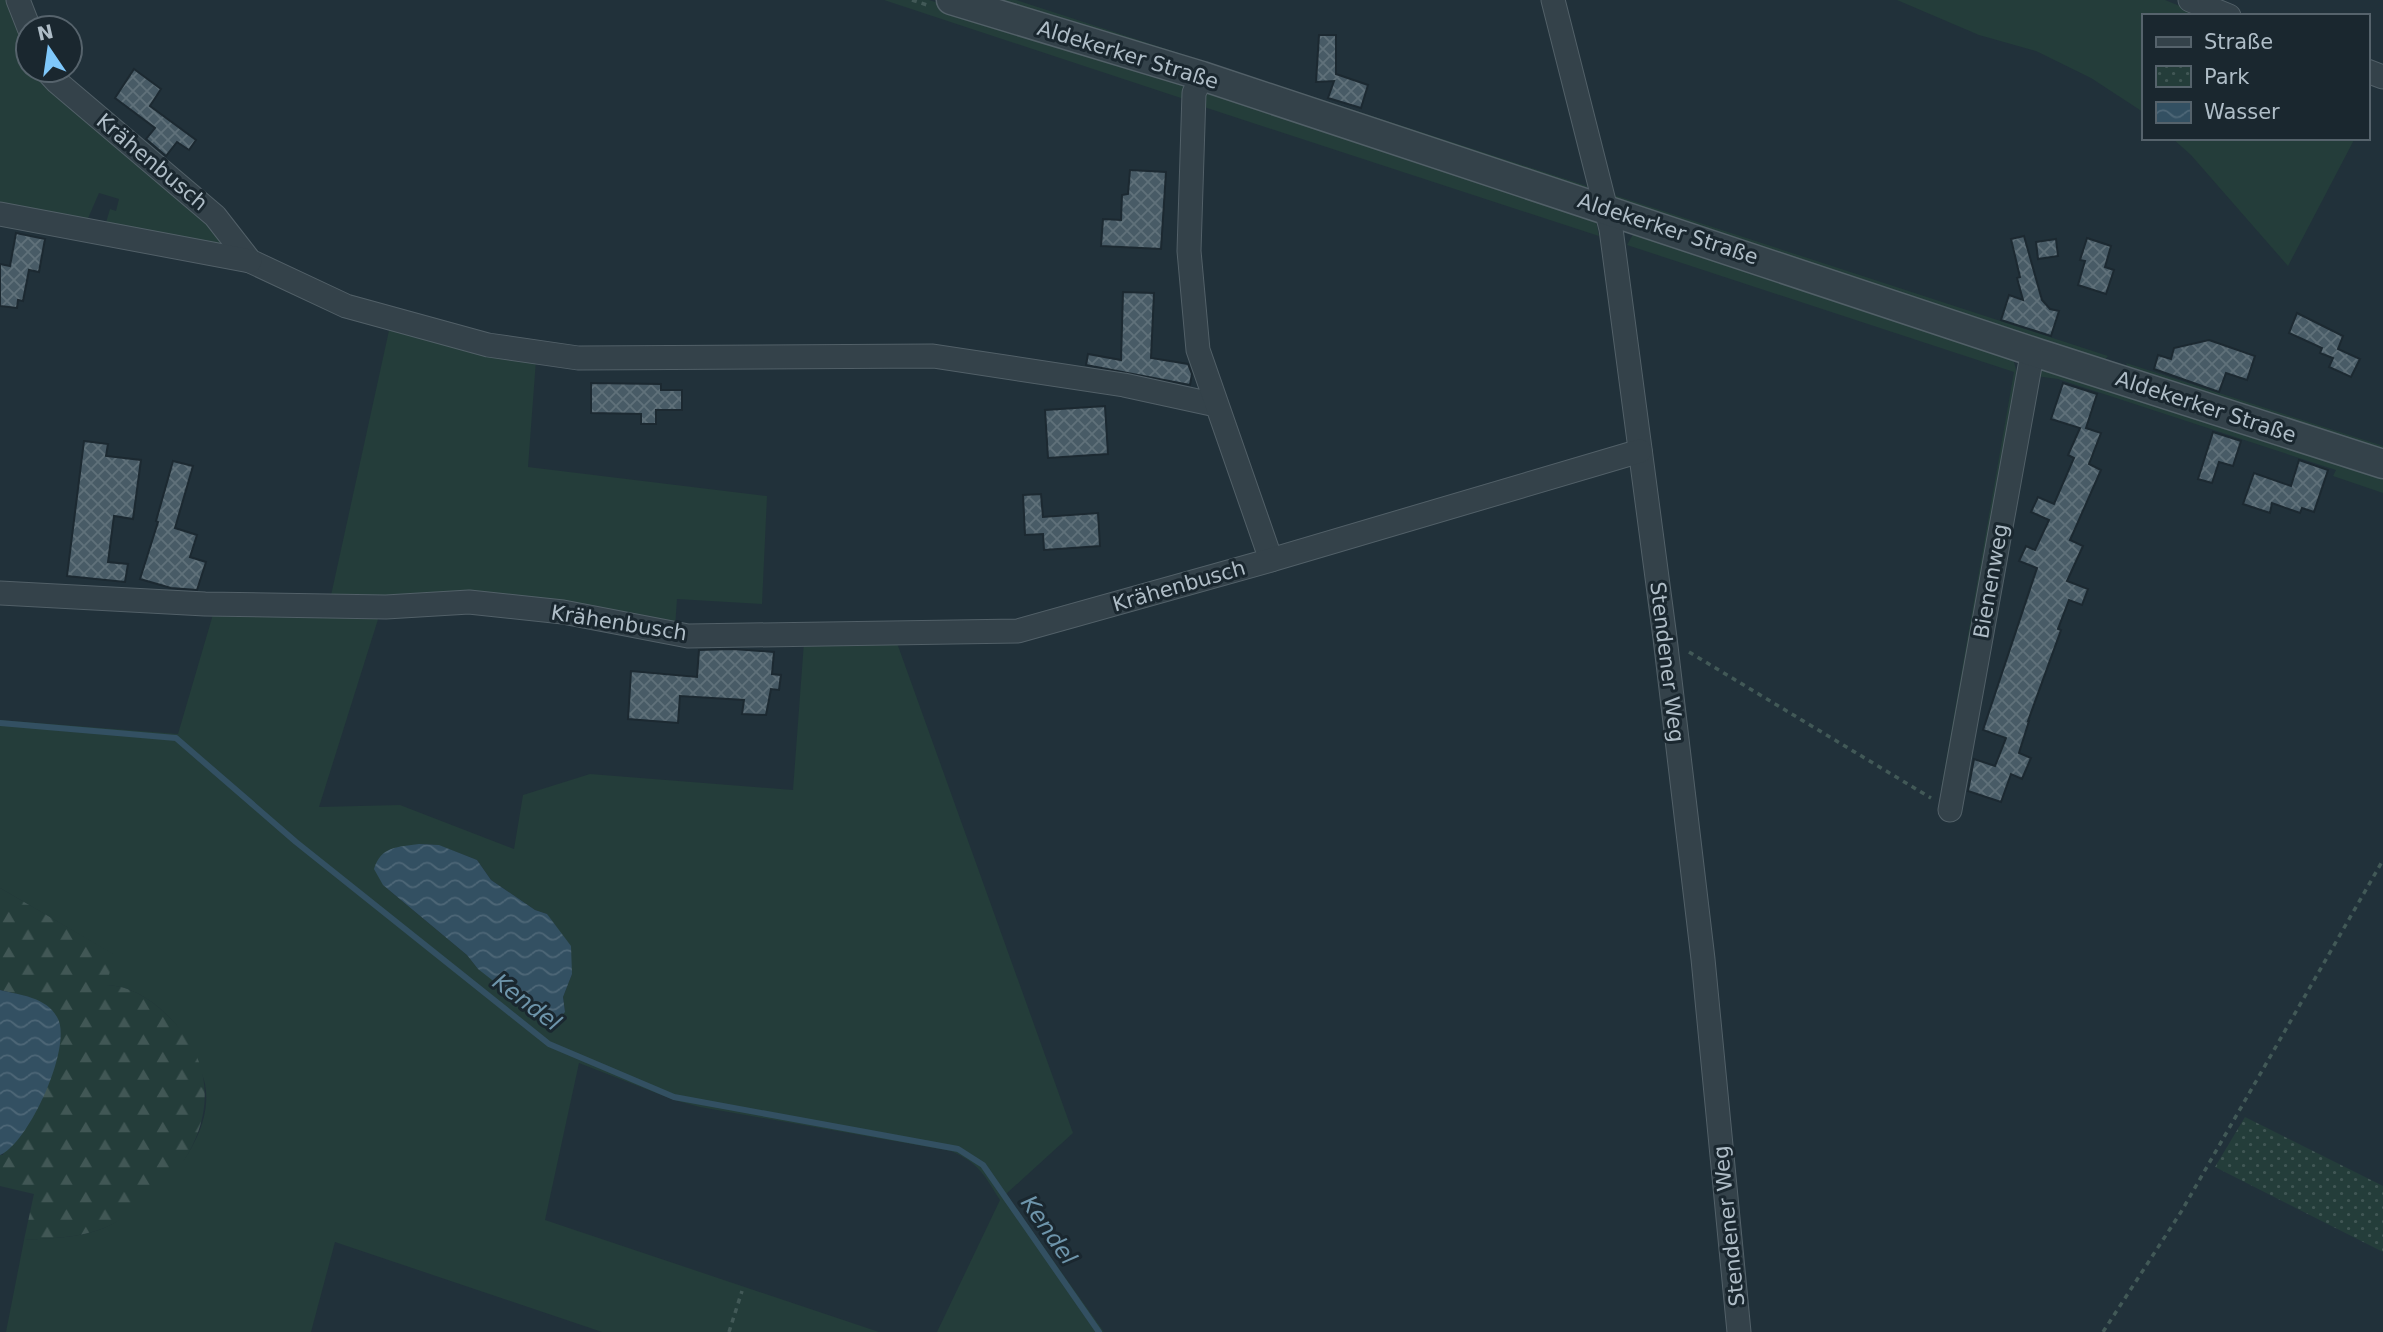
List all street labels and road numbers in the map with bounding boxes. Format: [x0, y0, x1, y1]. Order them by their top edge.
street label: Aldekerker Straße [1034, 16, 1222, 94]
street label: Krähenbusch [92, 109, 212, 215]
street label: Aldekerker Straße [1575, 188, 1761, 270]
street label: Aldekerker Straße [2113, 366, 2299, 448]
street label: Bienenweg [1969, 522, 2013, 640]
street label: Krähenbusch [1110, 556, 1248, 616]
street label: Stendener Weg [1645, 580, 1689, 744]
street label: Krähenbusch [549, 600, 689, 646]
street label: Stendener Weg [1709, 1145, 1749, 1307]

